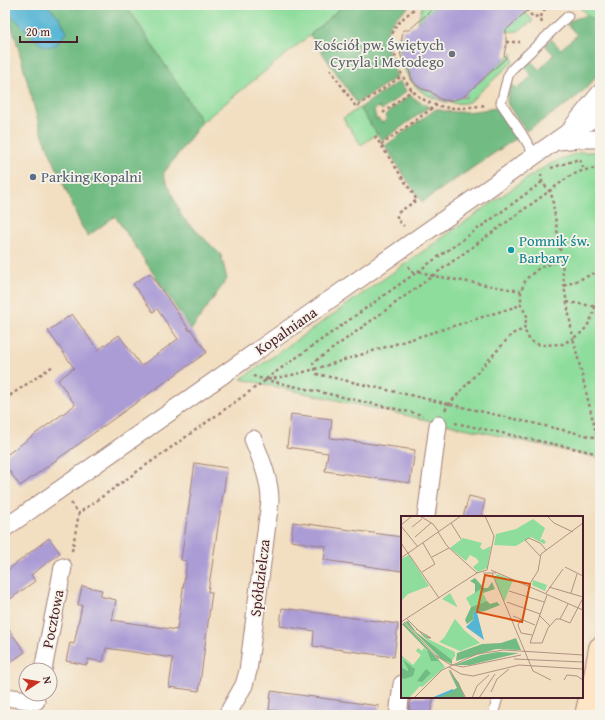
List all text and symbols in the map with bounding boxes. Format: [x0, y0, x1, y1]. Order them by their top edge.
scale bar [20, 18, 77, 44]
text: 20 m [26, 23, 50, 40]
place label: Kościół pw. Świętych Cyryla i Metodego [314, 34, 445, 72]
marker: Kościół pw. Świętych Cyryla i Metodego [447, 49, 457, 59]
place label: Parking Kopalni [41, 166, 142, 187]
marker: Parking Kopalni [28, 172, 38, 182]
place label: Pomnik św. Barbary [519, 230, 590, 268]
marker: Pomnik św. Barbary [506, 245, 516, 255]
street label: Kopalniana [251, 302, 321, 360]
inset map [401, 516, 583, 698]
street label: Spółdzielcza [244, 538, 275, 618]
street label: Pocztowa [37, 588, 68, 650]
north arrow [18, 662, 58, 702]
text: N [39, 675, 57, 686]

